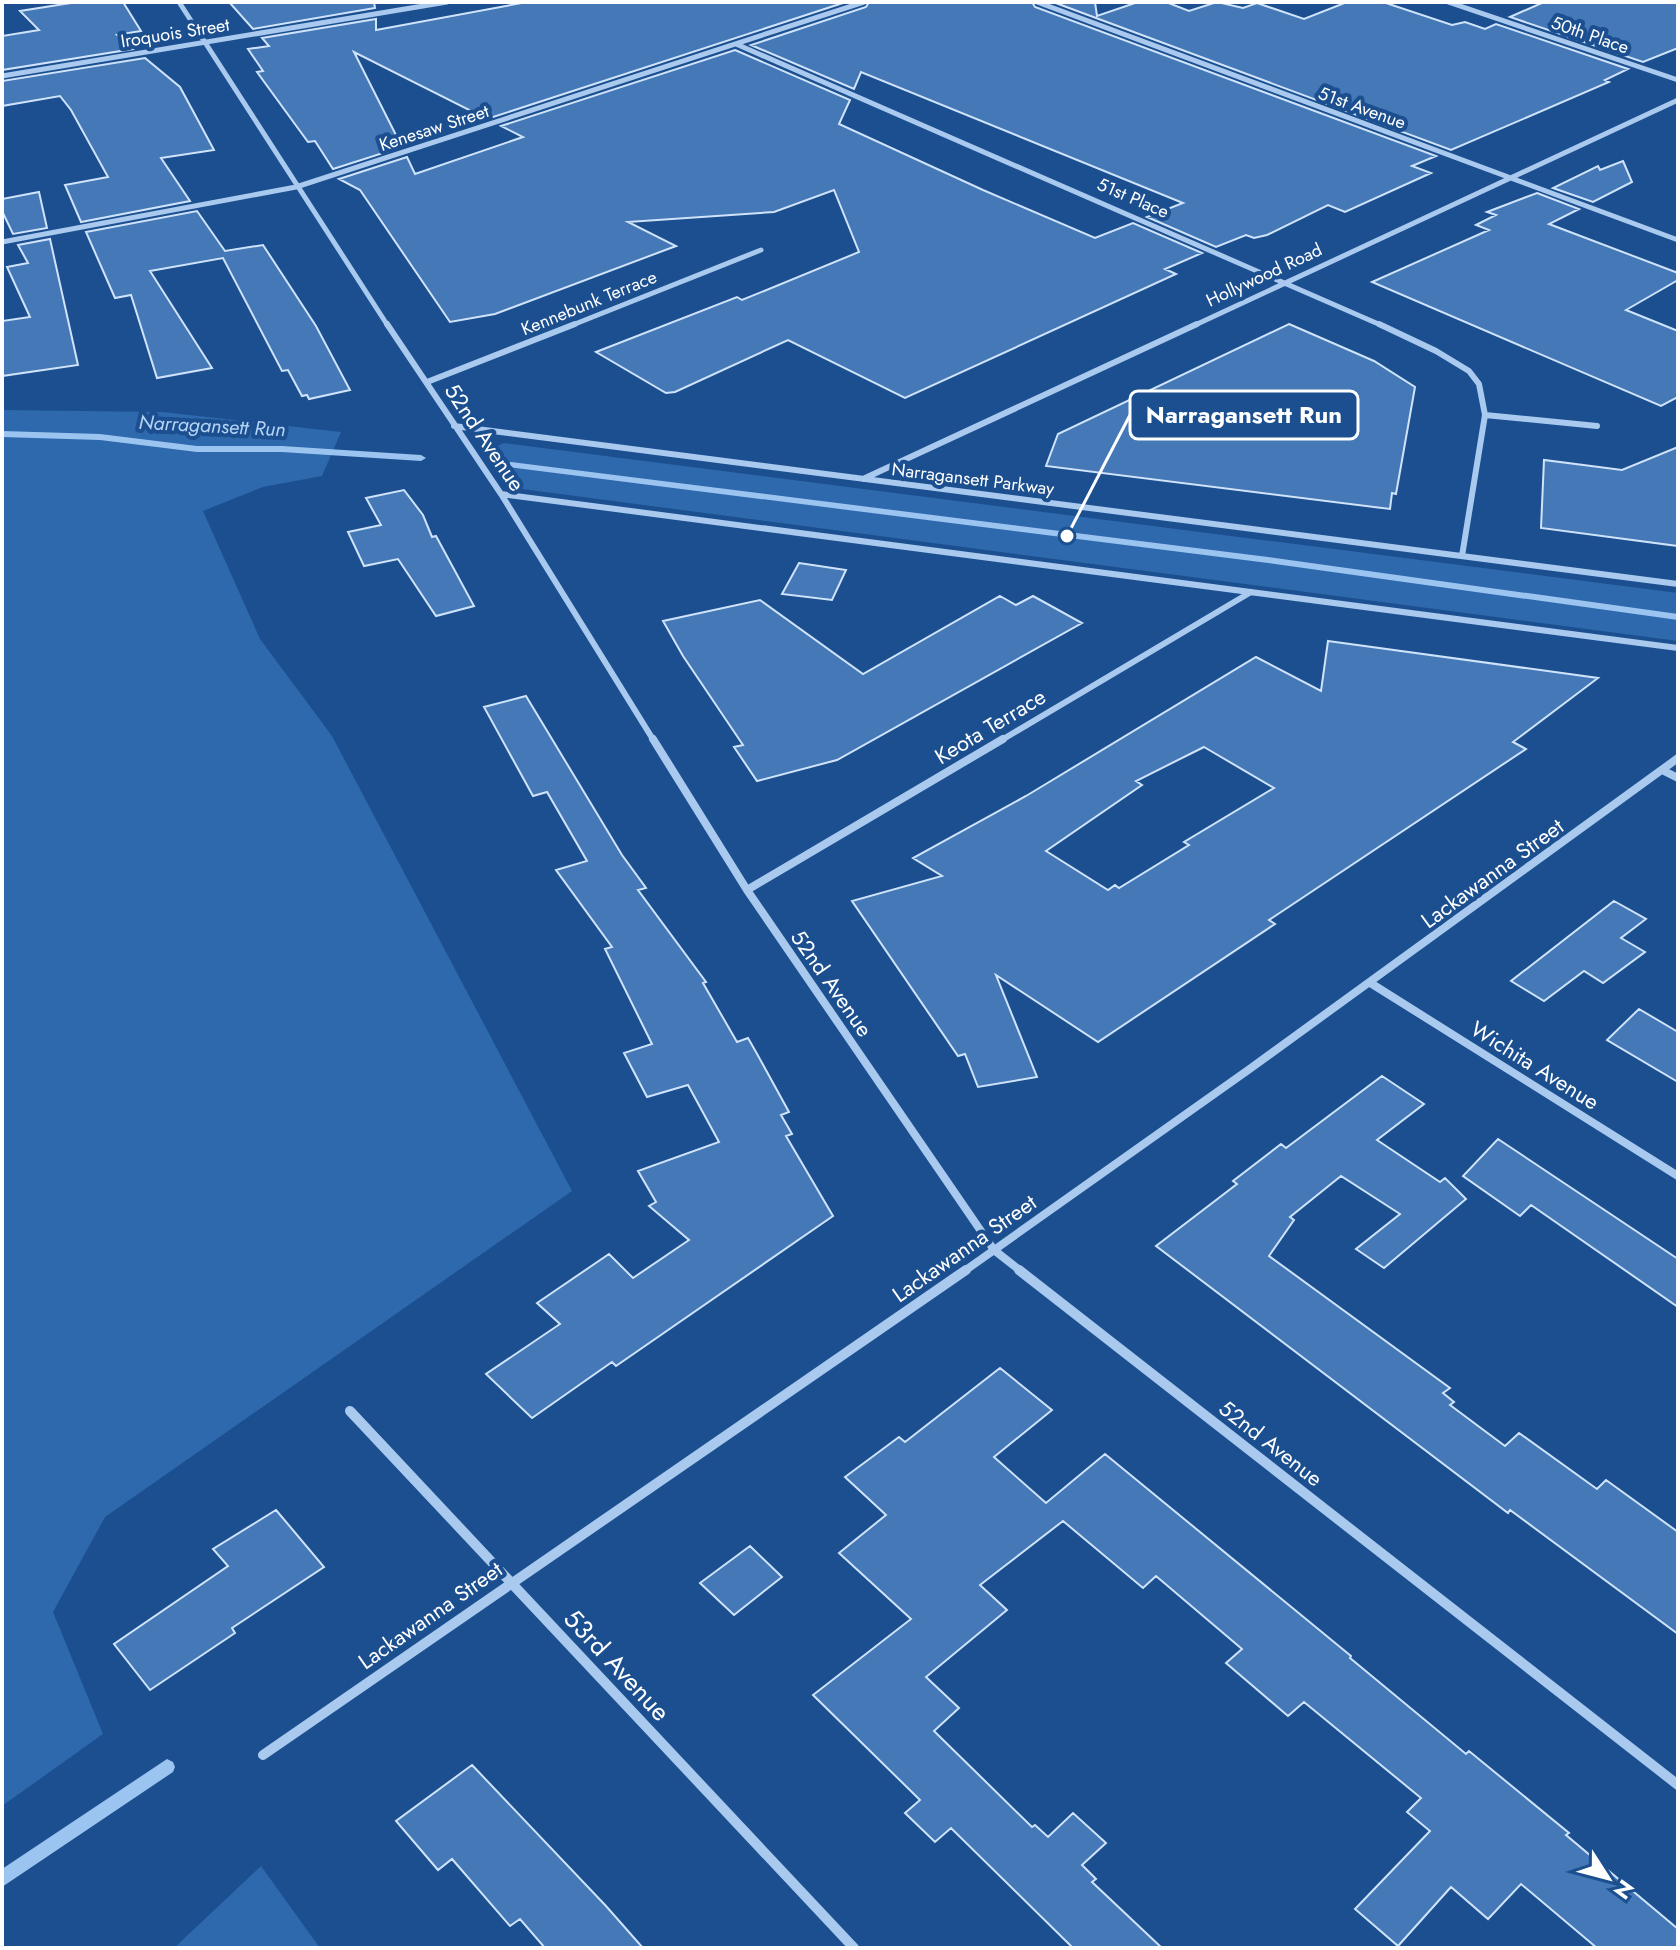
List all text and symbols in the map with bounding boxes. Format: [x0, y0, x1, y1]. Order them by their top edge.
street label: 50th Place [1548, 10, 1632, 60]
street label: Iroquois Street [119, 11, 232, 54]
street label: 51st Avenue [1315, 80, 1409, 136]
street label: Kenesaw Street [376, 98, 493, 158]
street label: 51st Place [1093, 171, 1173, 225]
street label: Hollywood Road [1202, 237, 1326, 313]
street label: Kennebunk Terrace [517, 264, 661, 342]
street label: 52nd Avenue [437, 377, 533, 497]
callout: Narragansett Run [1130, 391, 1358, 439]
text: Narragansett Run [1146, 397, 1342, 432]
water label: Narragansett Run [138, 408, 286, 444]
street label: Narragansett Parkway [890, 456, 1056, 502]
street label: Keota Terrace [928, 680, 1052, 772]
street label: Lackawanna Street [1414, 810, 1571, 936]
street label: 52nd Avenue [783, 923, 881, 1043]
street label: Wichita Avenue [1464, 1013, 1606, 1117]
street label: Lackawanna Street [885, 1186, 1043, 1310]
street label: 52nd Avenue [1212, 1392, 1330, 1494]
street label: Lackawanna Street [351, 1553, 509, 1677]
street label: 53rd Avenue [555, 1600, 679, 1730]
north arrow [1568, 1838, 1648, 1918]
text: N [1606, 1873, 1642, 1906]

